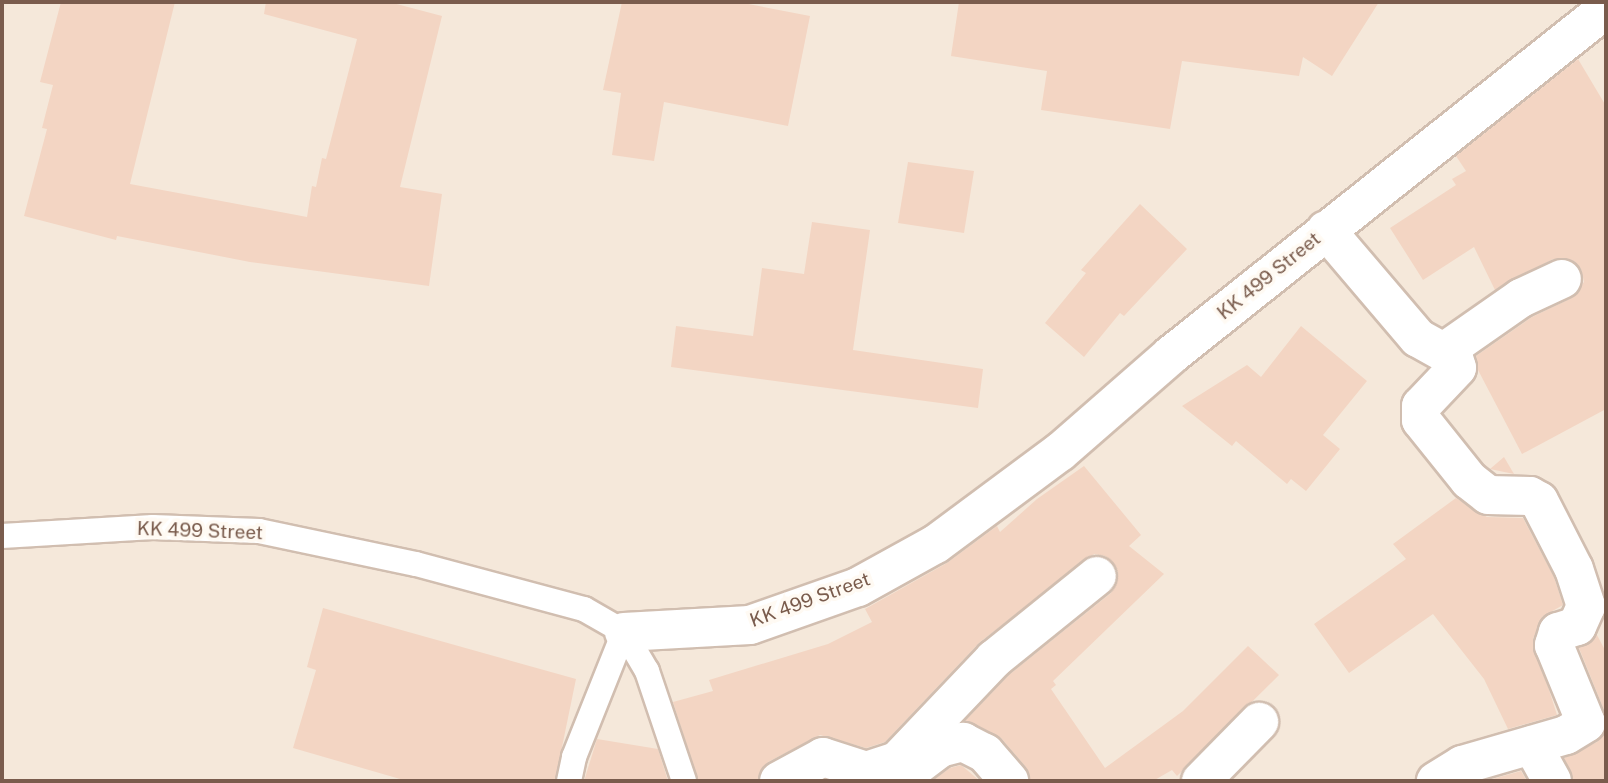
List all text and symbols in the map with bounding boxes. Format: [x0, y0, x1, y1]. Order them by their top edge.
street label: KK 499 Street [1213, 227, 1325, 325]
street label: KK 499 Street [137, 517, 263, 545]
street label: KK 499 Street [747, 568, 873, 632]

